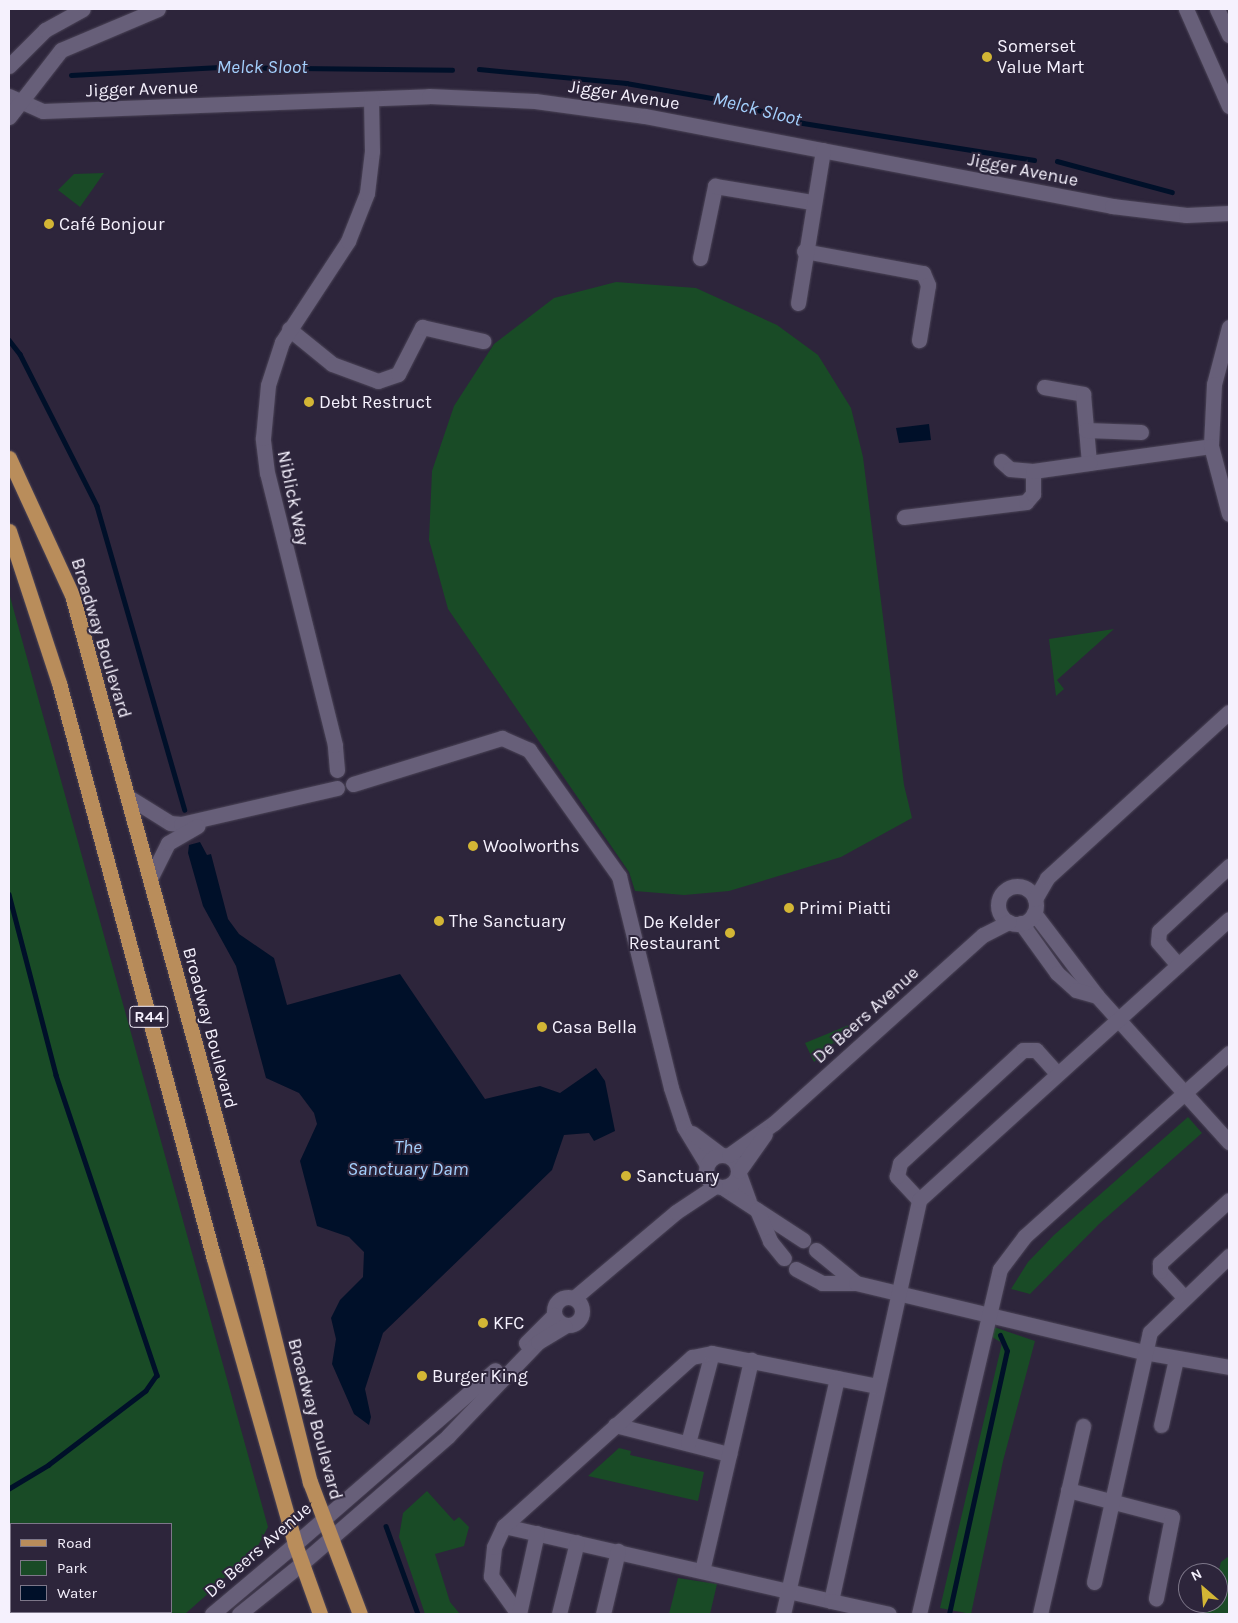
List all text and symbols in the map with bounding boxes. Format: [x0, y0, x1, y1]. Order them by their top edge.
place label: Somerset Value Mart [997, 36, 1084, 78]
marker: Somerset Value Mart [981, 51, 993, 63]
water label: Melck Sloot [217, 57, 307, 79]
street label: Jigger Avenue [86, 76, 198, 102]
street label: Jigger Avenue [567, 76, 681, 114]
water label: Melck Sloot [710, 88, 804, 132]
street label: Jigger Avenue [966, 149, 1080, 191]
place label: Café Bonjour [59, 213, 164, 235]
marker: Café Bonjour [43, 218, 55, 230]
place label: Debt Restruct [319, 391, 432, 413]
marker: Debt Restruct [303, 396, 315, 408]
street label: Niblick Way [272, 449, 314, 547]
street label: Broadway Boulevard [66, 555, 136, 721]
place label: Woolworths [483, 835, 580, 857]
marker: Woolworths [467, 840, 479, 852]
place label: Primi Piatti [799, 897, 891, 919]
marker: Primi Piatti [783, 902, 795, 914]
place label: The Sanctuary [449, 910, 566, 932]
place label: De Kelder Restaurant [629, 912, 720, 954]
marker: The Sanctuary [433, 915, 445, 927]
marker: De Kelder Restaurant [724, 927, 736, 939]
street label: Broadway Boulevard [178, 945, 242, 1111]
street label: De Beers Avenue [809, 962, 923, 1068]
road number: R44 [129, 1004, 169, 1030]
place label: Casa Bella [552, 1016, 637, 1038]
marker: Casa Bella [536, 1021, 548, 1033]
water label: The Sanctuary Dam [347, 1137, 469, 1181]
place label: Sanctuary [636, 1165, 719, 1187]
marker: Sanctuary [620, 1170, 632, 1182]
place label: KFC [493, 1312, 524, 1334]
marker: KFC [477, 1317, 489, 1329]
street label: Broadway Boulevard [283, 1336, 347, 1502]
place label: Burger King [432, 1365, 528, 1387]
marker: Burger King [416, 1370, 428, 1382]
street label: De Beers Avenue [200, 1498, 316, 1602]
legend [10, 1523, 172, 1613]
text: Road [57, 1534, 92, 1552]
text: Park [57, 1559, 87, 1577]
north arrow [1178, 1563, 1228, 1613]
text: N [1188, 1565, 1205, 1585]
text: Water [57, 1584, 97, 1602]

